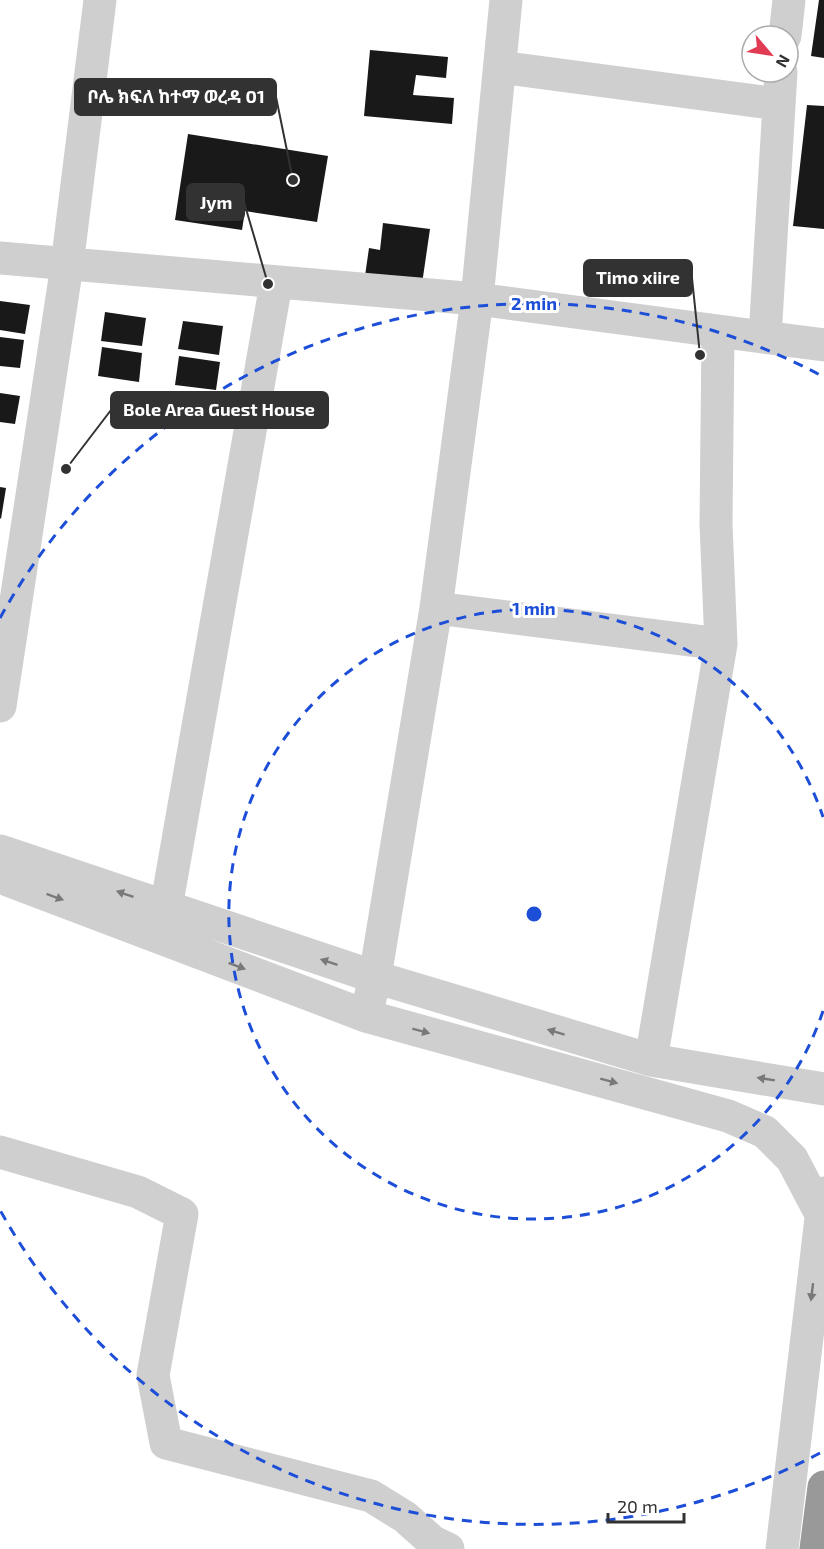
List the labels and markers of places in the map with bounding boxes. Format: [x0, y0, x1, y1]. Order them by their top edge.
callout: ቦሌ ክፍለ ከተማ ወረዳ 01 [75, 79, 276, 115]
callout: Jym [187, 184, 244, 220]
callout: Timo xiire [584, 260, 692, 296]
callout: Bole Area Guest House [111, 392, 328, 428]
centre of rings [524, 904, 544, 924]

